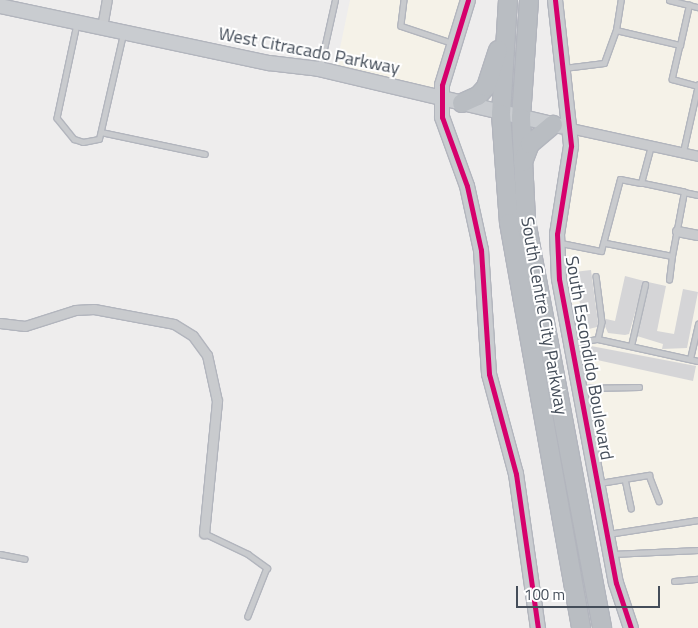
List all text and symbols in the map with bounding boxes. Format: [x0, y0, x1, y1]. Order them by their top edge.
street label: West Citracado Parkway [217, 23, 401, 79]
street label: South Centre City Parkway [516, 215, 572, 417]
street label: South Escondido Boulevard [560, 254, 618, 462]
scale bar [518, 576, 662, 608]
text: 100 m [524, 583, 565, 606]

